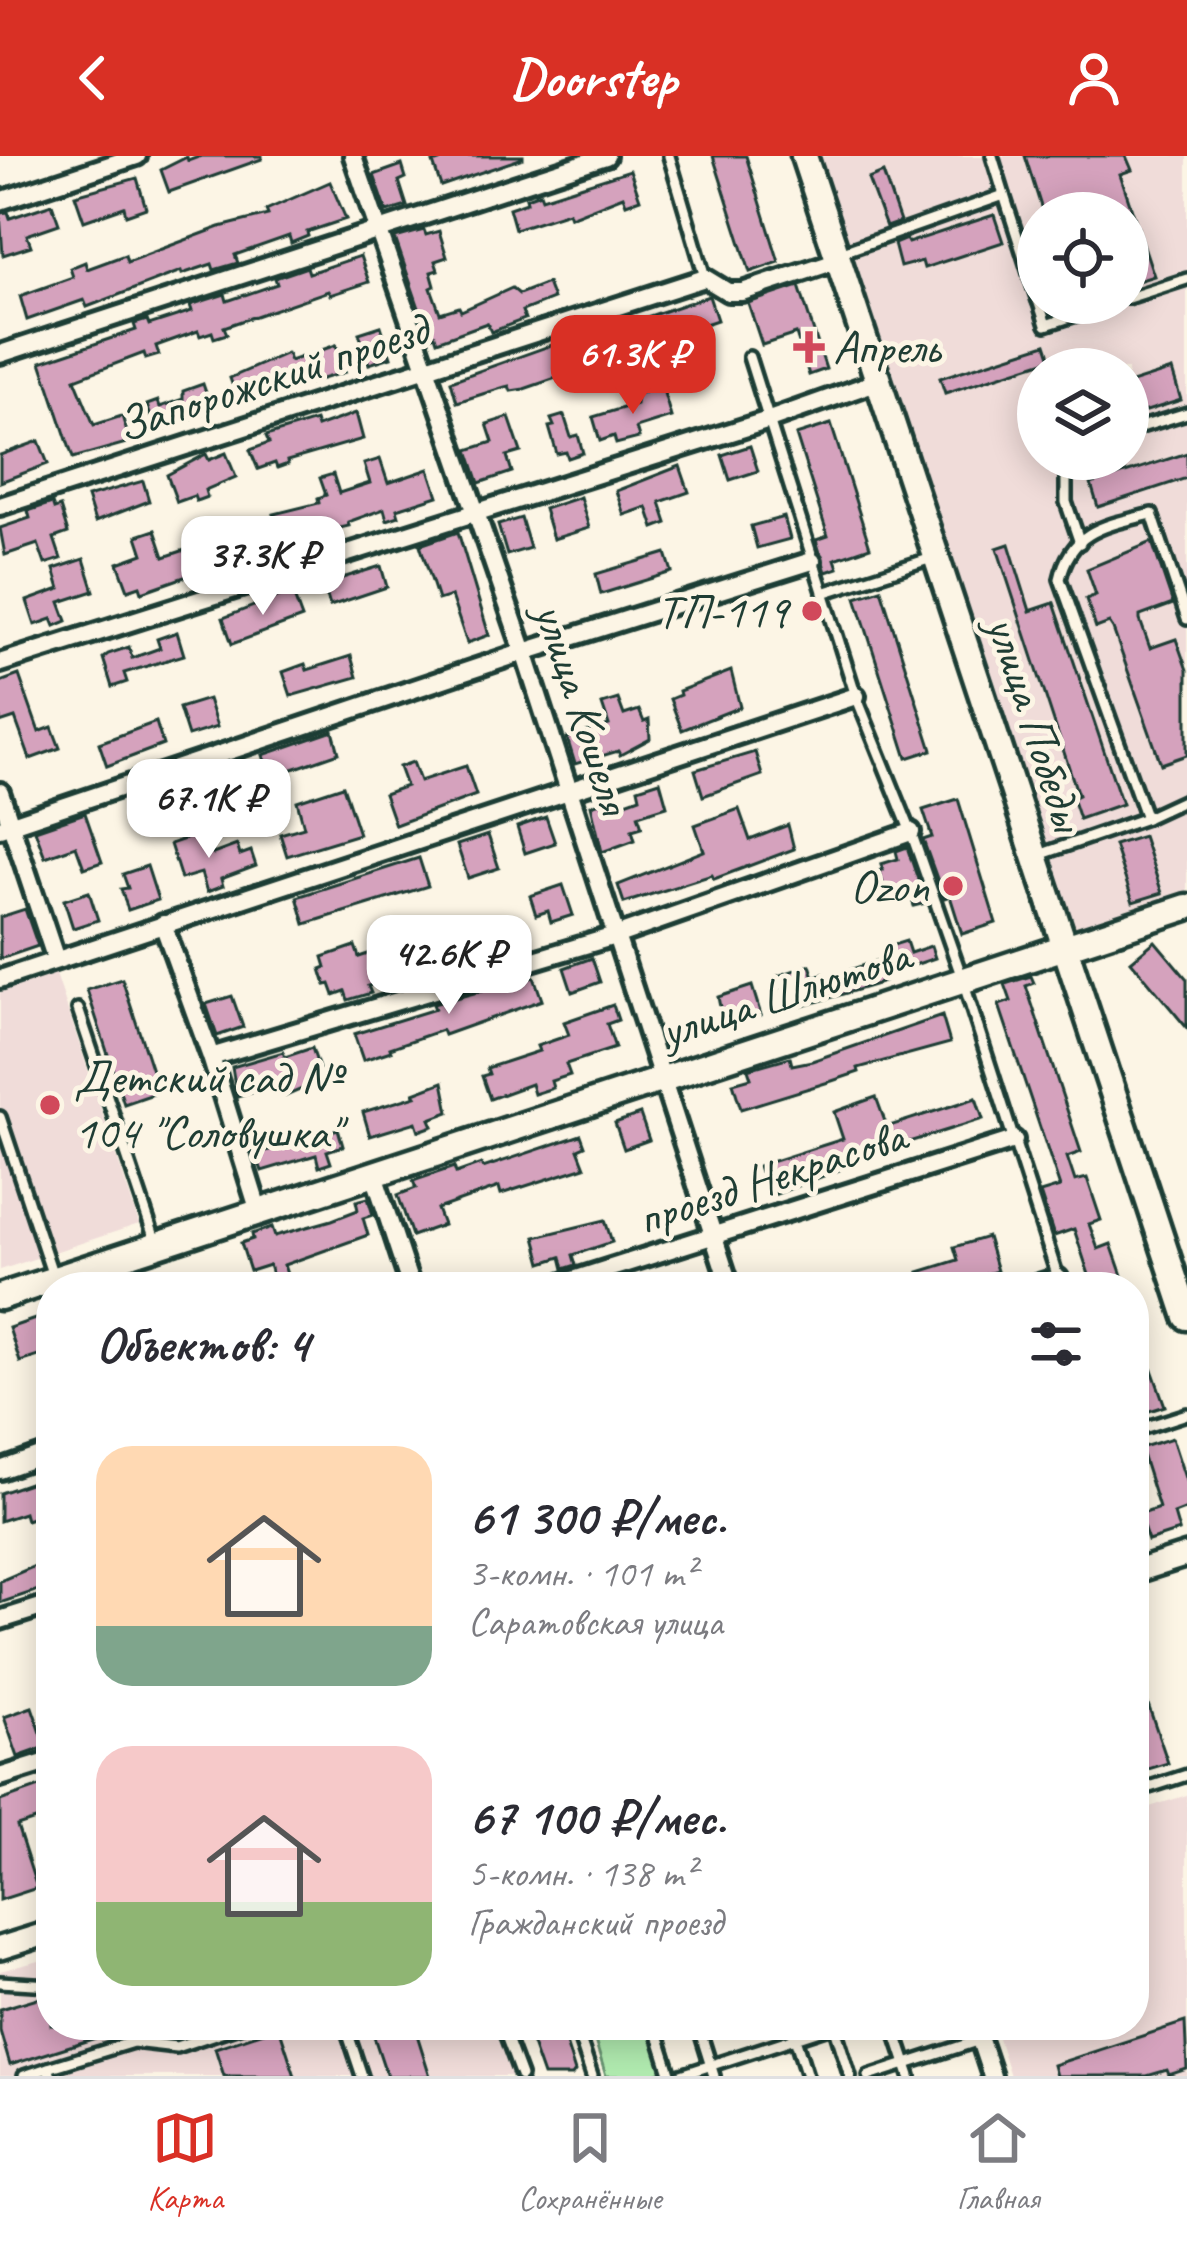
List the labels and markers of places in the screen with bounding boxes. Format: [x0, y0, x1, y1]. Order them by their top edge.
pin: 61.3K ₽ [522, 315, 744, 417]
place label: Апрель [833, 317, 943, 377]
marker: Апрель [796, 334, 822, 360]
pin: 37.3K ₽ [152, 516, 374, 618]
place label: ТП-119 [657, 581, 791, 641]
marker: ТП-119 [799, 598, 825, 624]
pin: 67.1K ₽ [98, 759, 320, 861]
place label: Ozon [850, 856, 929, 916]
marker: Ozon [940, 873, 966, 899]
pin: 42.6K ₽ [338, 915, 560, 1017]
place label: Детский сад № 104 "Соловушка" [74, 1047, 349, 1162]
marker: Детский сад № 104 "Соловушка" [37, 1092, 63, 1118]

